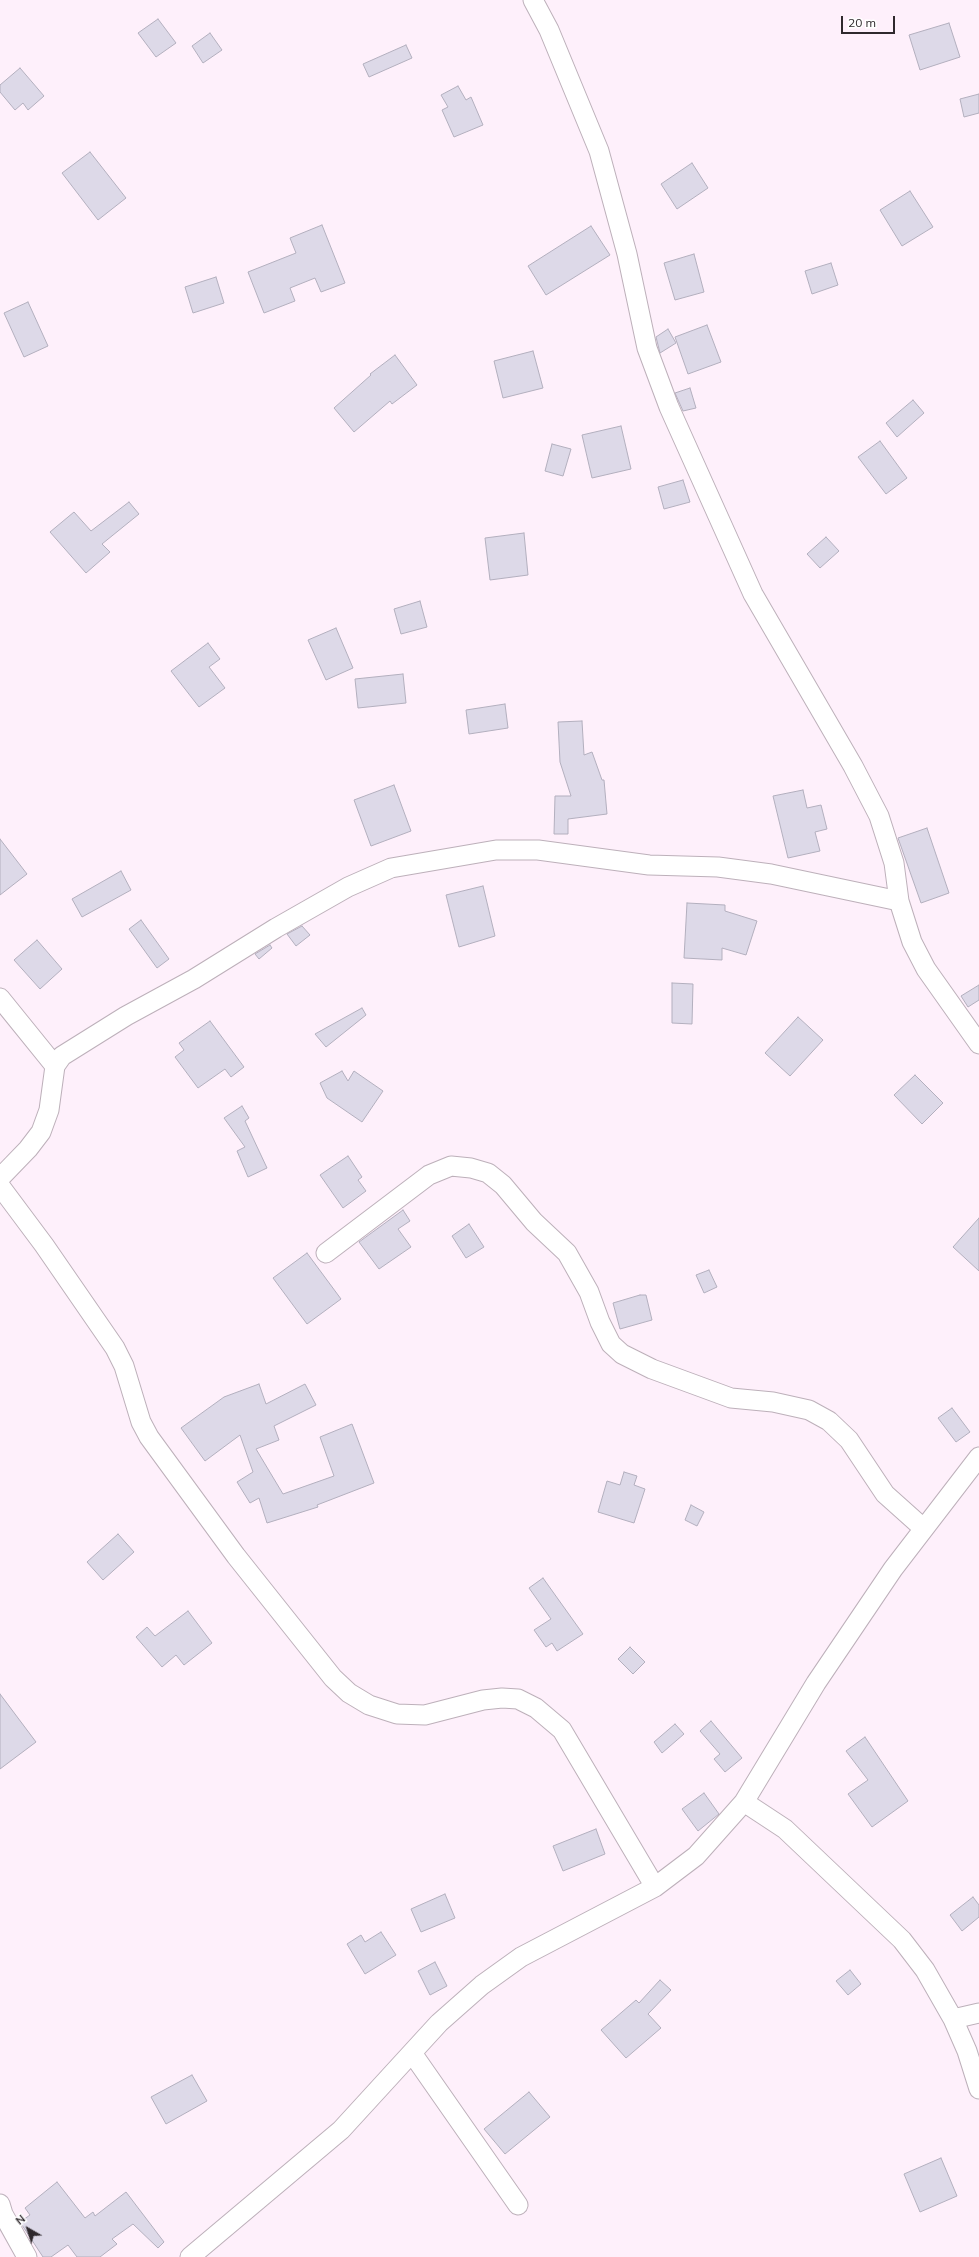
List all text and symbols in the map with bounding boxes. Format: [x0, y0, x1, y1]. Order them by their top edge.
scale bar [843, 8, 897, 34]
text: 20 m [848, 15, 876, 30]
north arrow [8, 2209, 48, 2249]
text: N [13, 2212, 28, 2228]

